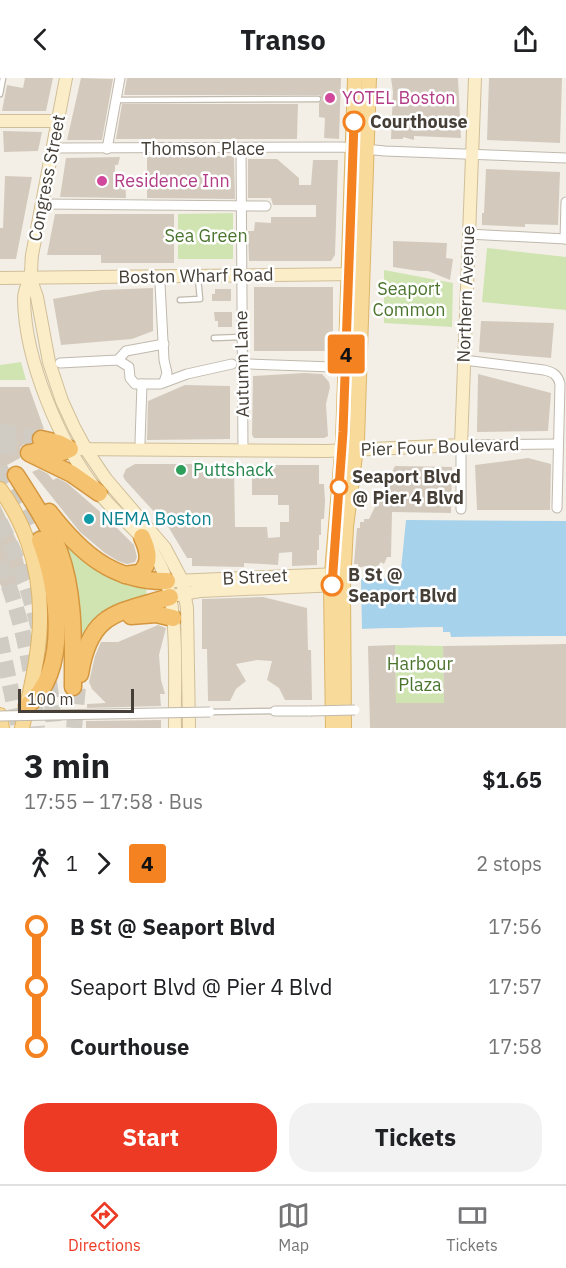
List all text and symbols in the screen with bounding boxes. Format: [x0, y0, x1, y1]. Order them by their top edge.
text: Transo [240, 22, 326, 57]
icon: back [24, 23, 57, 56]
icon: share [509, 23, 542, 56]
place label: YOTEL Boston [342, 86, 456, 109]
marker: YOTEL Boston [323, 91, 337, 105]
place label: Courthouse [370, 110, 468, 133]
marker: Courthouse [343, 111, 365, 133]
street label: Congress Street [23, 113, 70, 243]
street label: Thomson Place [141, 137, 265, 160]
place label: Residence Inn [114, 169, 230, 192]
marker: Residence Inn [95, 174, 109, 188]
park label: Sea Green [164, 224, 248, 247]
street label: Northern Avenue [452, 225, 479, 363]
street label: Boston Wharf Road [118, 263, 274, 288]
park label: Seaport Common [373, 277, 446, 321]
street label: Autumn Lane [229, 310, 254, 418]
line badge: 4 [326, 334, 366, 374]
text: 4 [340, 340, 352, 368]
street label: Pier Four Boulevard [360, 432, 520, 461]
place label: Puttshack [193, 458, 274, 481]
marker: Puttshack [174, 463, 188, 477]
place label: Seaport Blvd @ Pier 4 Blvd [352, 465, 464, 509]
marker: Seaport Blvd @ Pier 4 Blvd [330, 478, 348, 496]
place label: NEMA Boston [101, 507, 212, 530]
marker: NEMA Boston [82, 512, 96, 526]
street label: B Street [222, 563, 288, 590]
place label: B St @ Seaport Blvd [348, 563, 457, 607]
marker: B St @ Seaport Blvd [321, 574, 343, 596]
park label: Harbour Plaza [387, 652, 454, 696]
scale bar [18, 686, 134, 714]
text: 100 m [27, 689, 74, 709]
text: 3 min [24, 744, 110, 787]
text: $1.65 [482, 765, 542, 794]
text: 17:55 – 17:58 · Bus [24, 788, 203, 815]
icon: walk [24, 847, 57, 880]
icon: forward [87, 847, 120, 880]
text: 4 [141, 849, 154, 877]
text: 1 [66, 850, 78, 877]
text: 2 stops [476, 850, 542, 877]
text: B St @ Seaport Blvd [70, 912, 275, 941]
text: 17:56 [488, 913, 542, 940]
text: Seaport Blvd @ Pier 4 Blvd [70, 972, 332, 1001]
text: 17:57 [488, 973, 542, 1000]
text: Courthouse [70, 1032, 189, 1061]
text: 17:58 [488, 1033, 542, 1060]
button: Start [24, 1103, 277, 1172]
button: Tickets [289, 1103, 542, 1172]
tab: Directions [68, 1199, 141, 1255]
tab: Map [277, 1199, 310, 1255]
tab: Tickets [446, 1199, 498, 1255]

